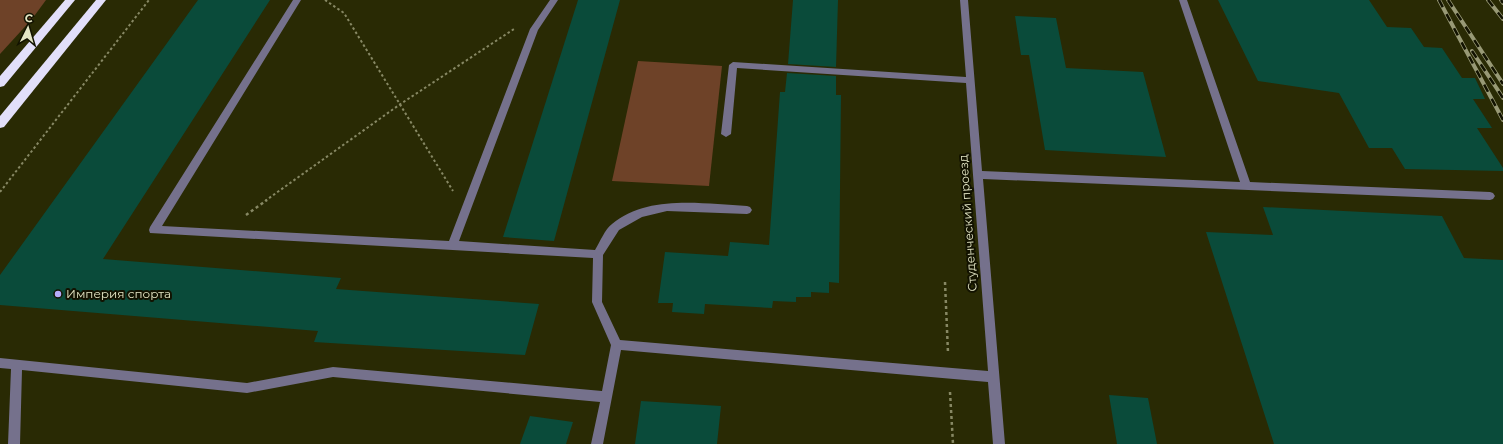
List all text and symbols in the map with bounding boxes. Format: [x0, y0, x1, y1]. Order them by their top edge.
north arrow [8, 8, 48, 48]
text: С [24, 11, 33, 25]
street label: Студенческий проезд [955, 154, 980, 292]
place label: Империя спорта [66, 286, 171, 301]
marker: Империя спорта [53, 289, 63, 299]

